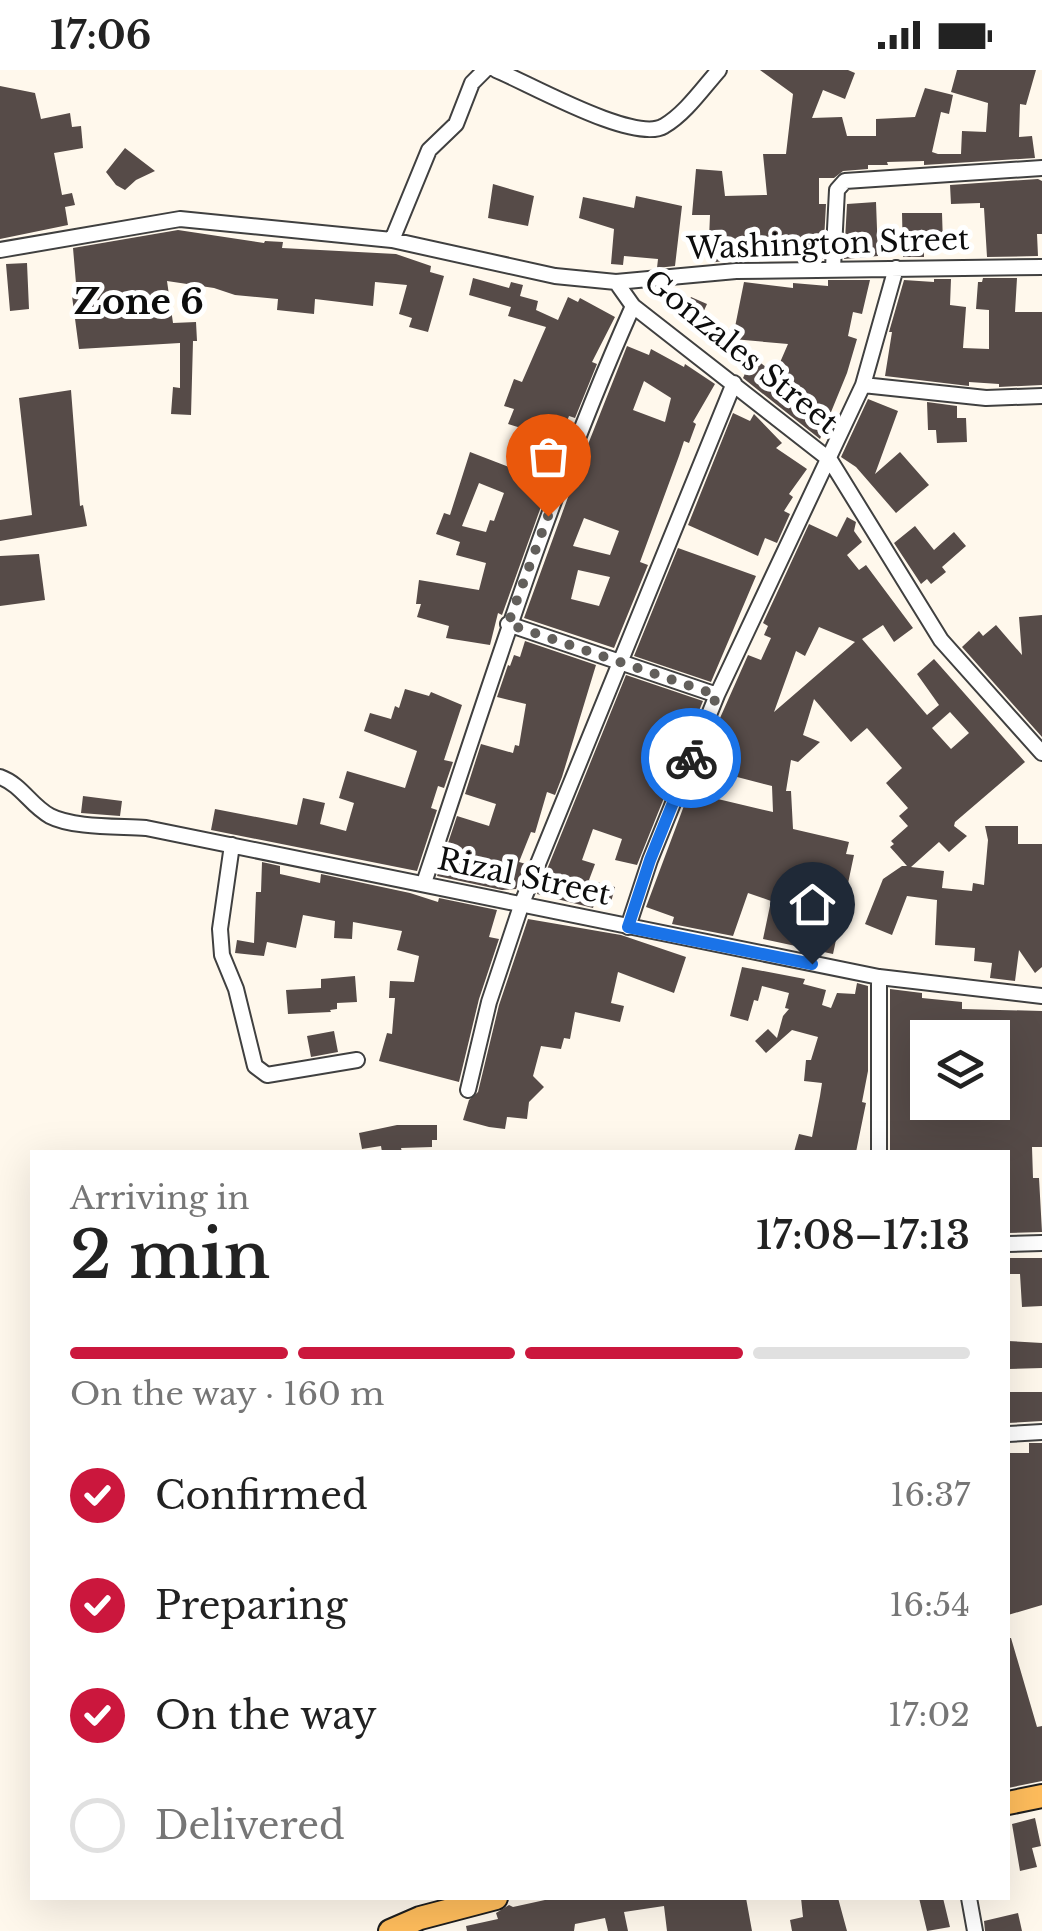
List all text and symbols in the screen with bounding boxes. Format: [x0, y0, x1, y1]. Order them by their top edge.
text: 17:06 [50, 12, 151, 59]
street label: Washington Street [685, 220, 971, 267]
street label: Gonzales Street [637, 262, 846, 442]
district label: Zone 6 [74, 280, 204, 323]
pin [506, 414, 591, 517]
icon: bag [521, 429, 576, 484]
courier [641, 708, 741, 808]
icon: bike [664, 731, 719, 786]
street label: Rizal Street [434, 840, 615, 913]
pin [770, 862, 855, 965]
icon: home [785, 877, 840, 932]
map controls [910, 1020, 1010, 1120]
button: layers [910, 1020, 1010, 1120]
text: Arriving in [70, 1178, 249, 1218]
text: 17:08–17:13 [756, 1212, 970, 1259]
text: 2 min [70, 1215, 270, 1296]
text: On the way · 160 m [70, 1374, 384, 1414]
icon: check [70, 1468, 125, 1523]
text: Confirmed [155, 1472, 368, 1519]
text: 16:37 [890, 1475, 970, 1515]
icon: check [70, 1578, 125, 1633]
text: Preparing [155, 1582, 347, 1629]
text: 16:54 [889, 1585, 970, 1625]
icon: check [70, 1688, 125, 1743]
text: On the way [155, 1692, 377, 1739]
text: 17:02 [888, 1695, 970, 1735]
text: Delivered [155, 1802, 345, 1849]

